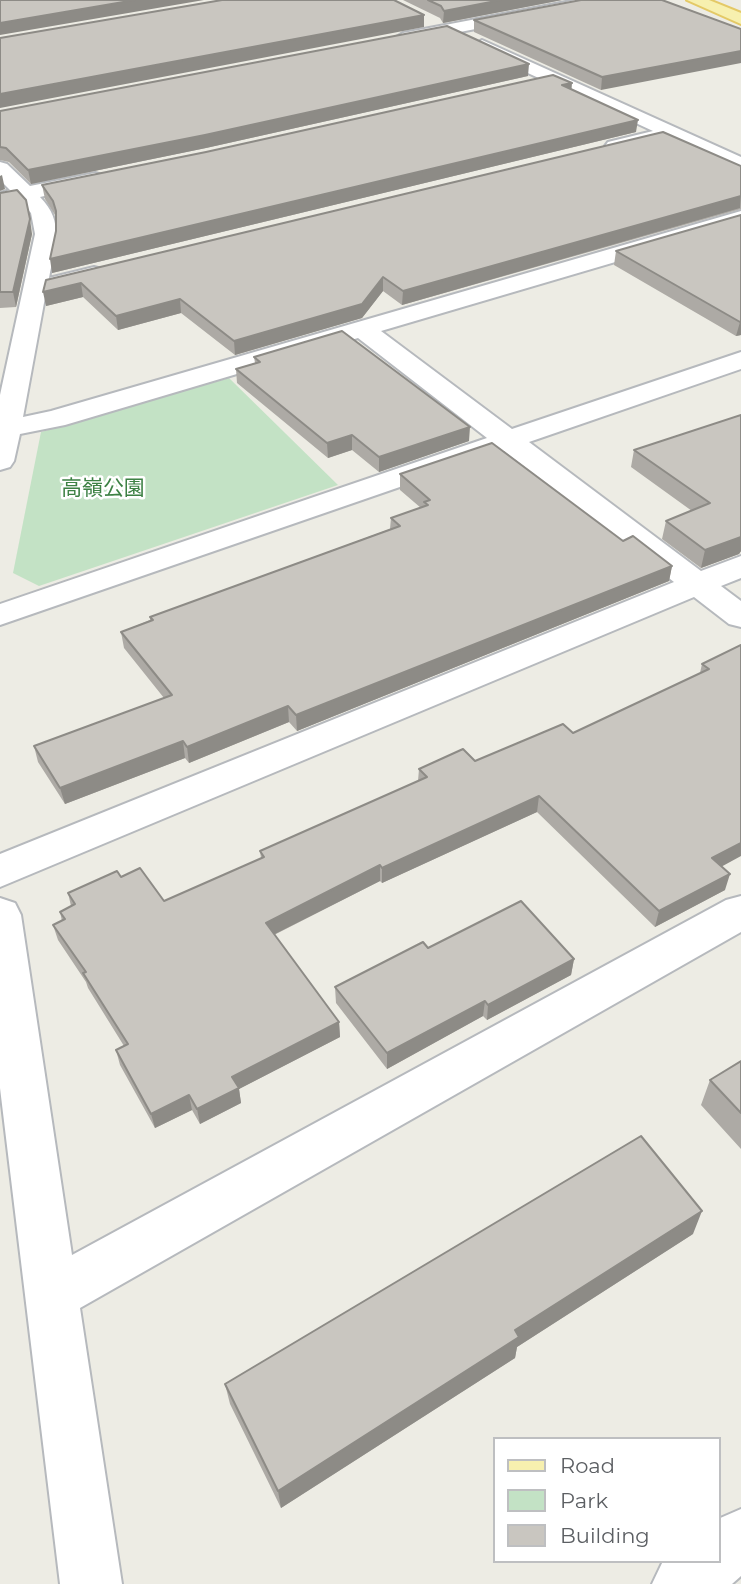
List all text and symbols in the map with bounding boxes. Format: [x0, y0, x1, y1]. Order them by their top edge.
park label: 高嶺公園 [61, 476, 145, 502]
legend [492, 1437, 720, 1563]
text: Road [560, 1453, 615, 1478]
text: Park [560, 1488, 608, 1513]
text: Building [560, 1523, 650, 1548]

